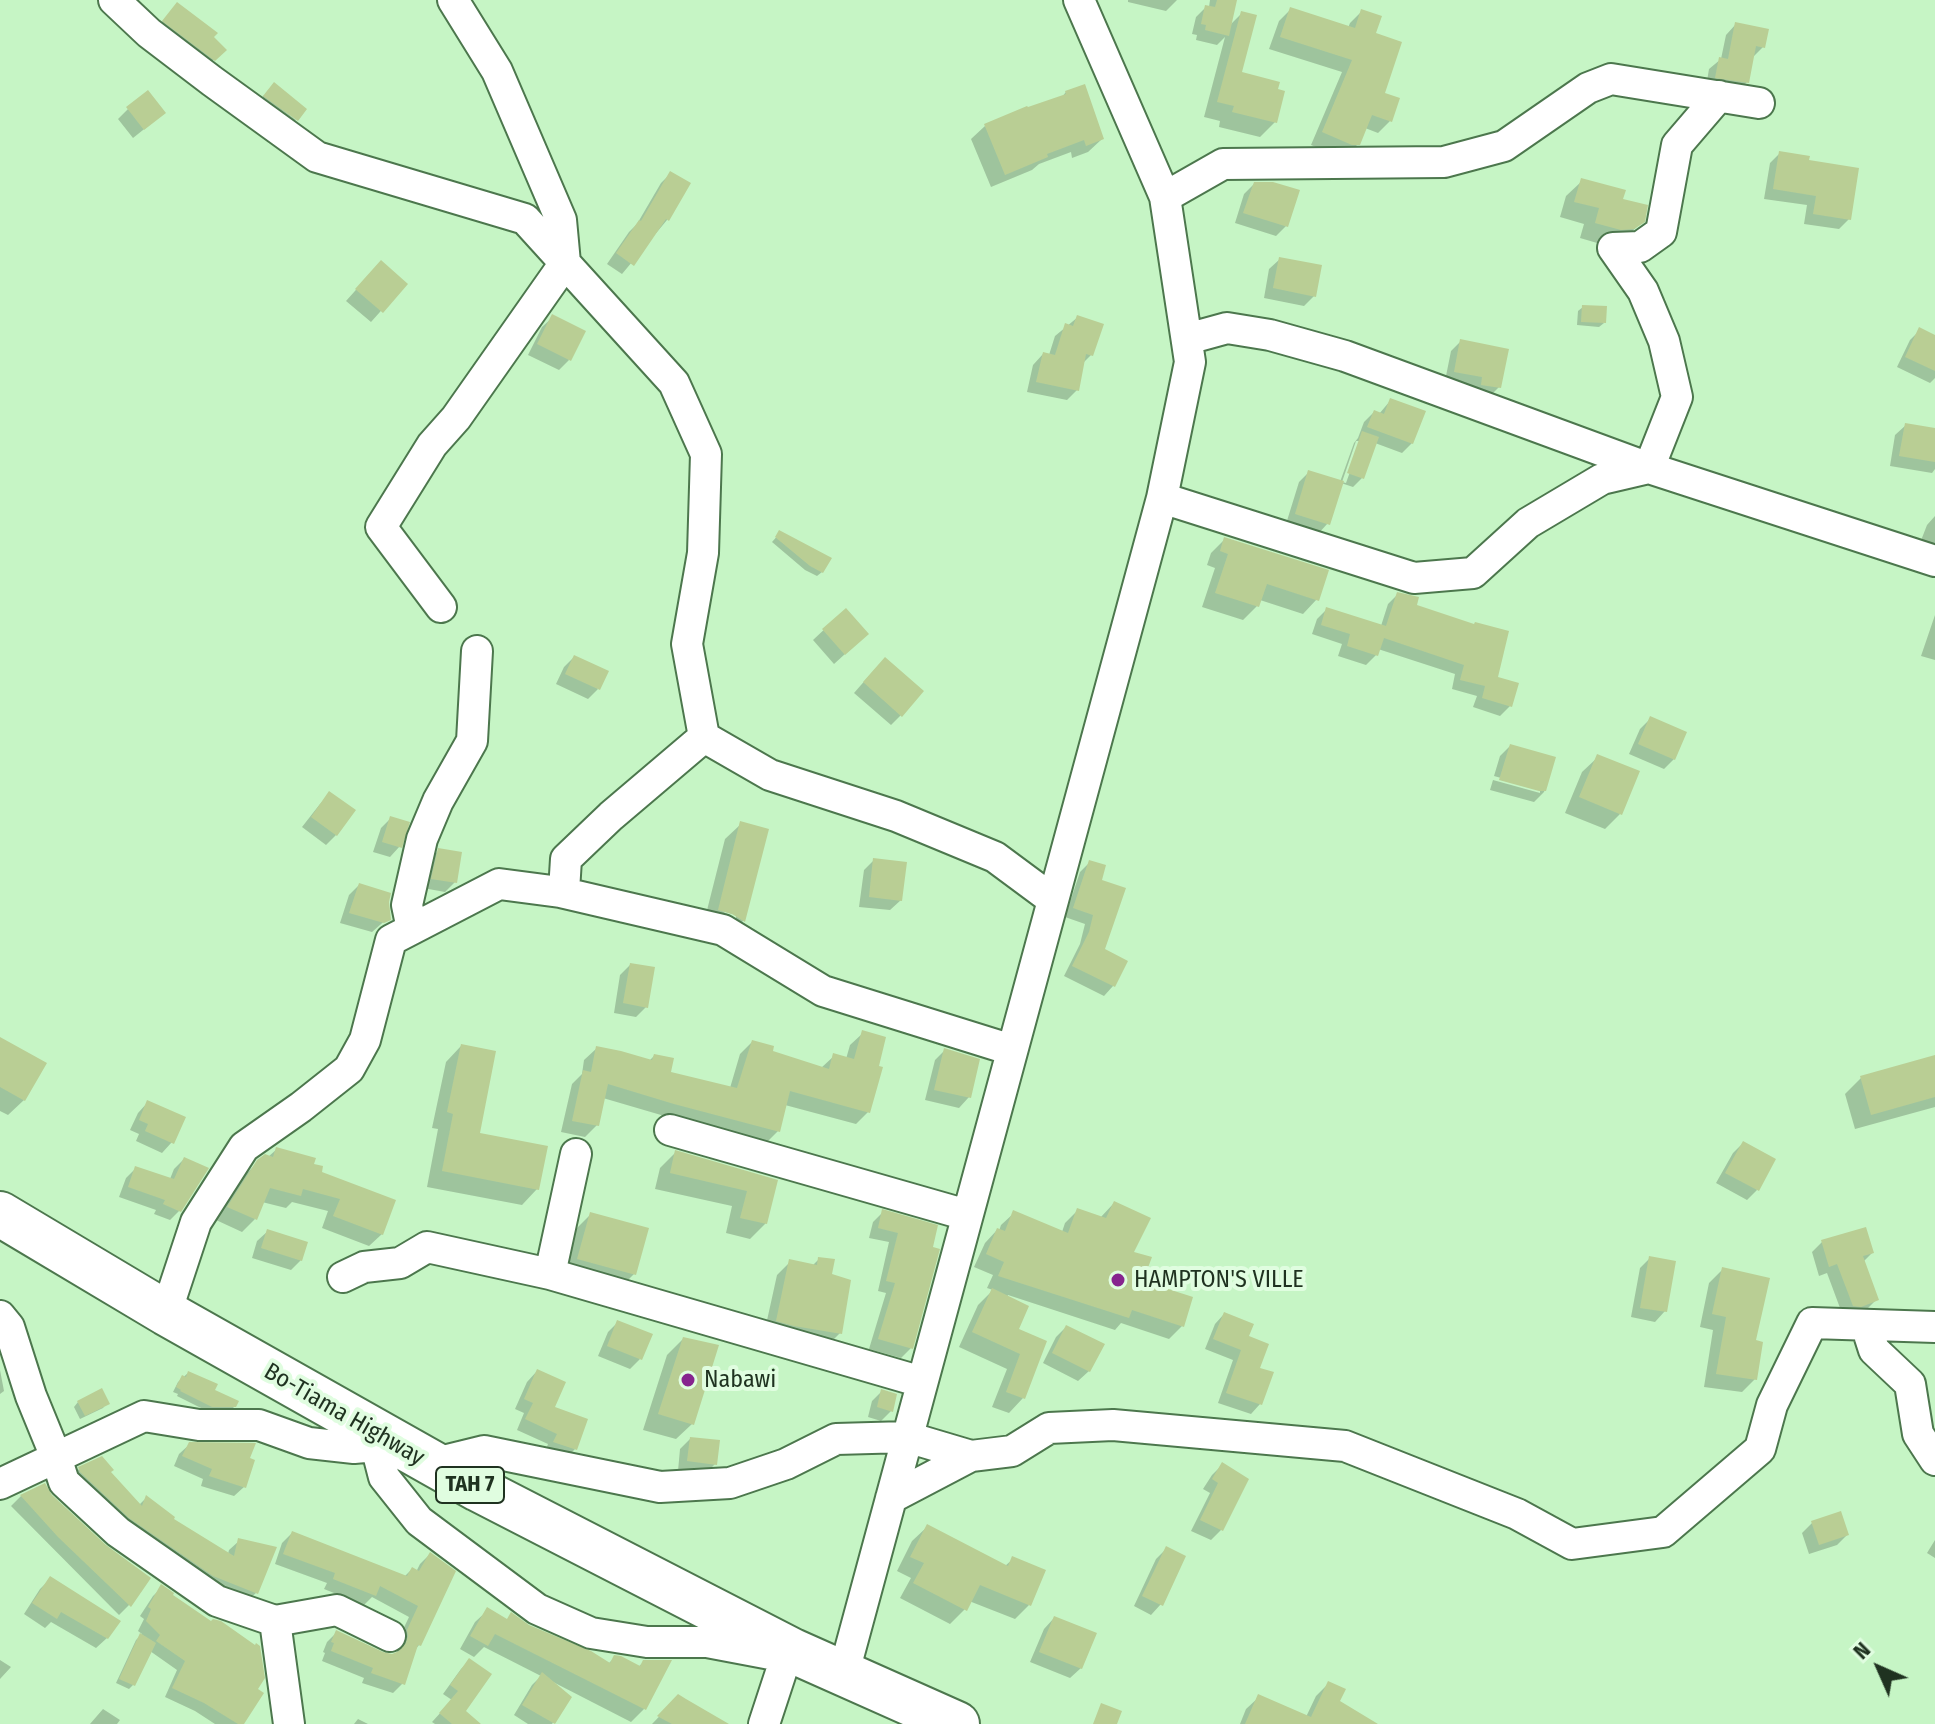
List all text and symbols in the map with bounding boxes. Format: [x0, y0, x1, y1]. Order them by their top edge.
place label: HAMPTON'S VILLE [1134, 1266, 1304, 1294]
marker: HAMPTON'S VILLE [1109, 1271, 1127, 1289]
street label: Bo-Tiama Highway [259, 1357, 429, 1473]
place label: Nabawi [704, 1366, 776, 1394]
marker: Nabawi [679, 1371, 697, 1389]
road number: TAH 7 [436, 1467, 504, 1503]
north arrow [1839, 1628, 1919, 1708]
text: N [1847, 1636, 1876, 1665]

